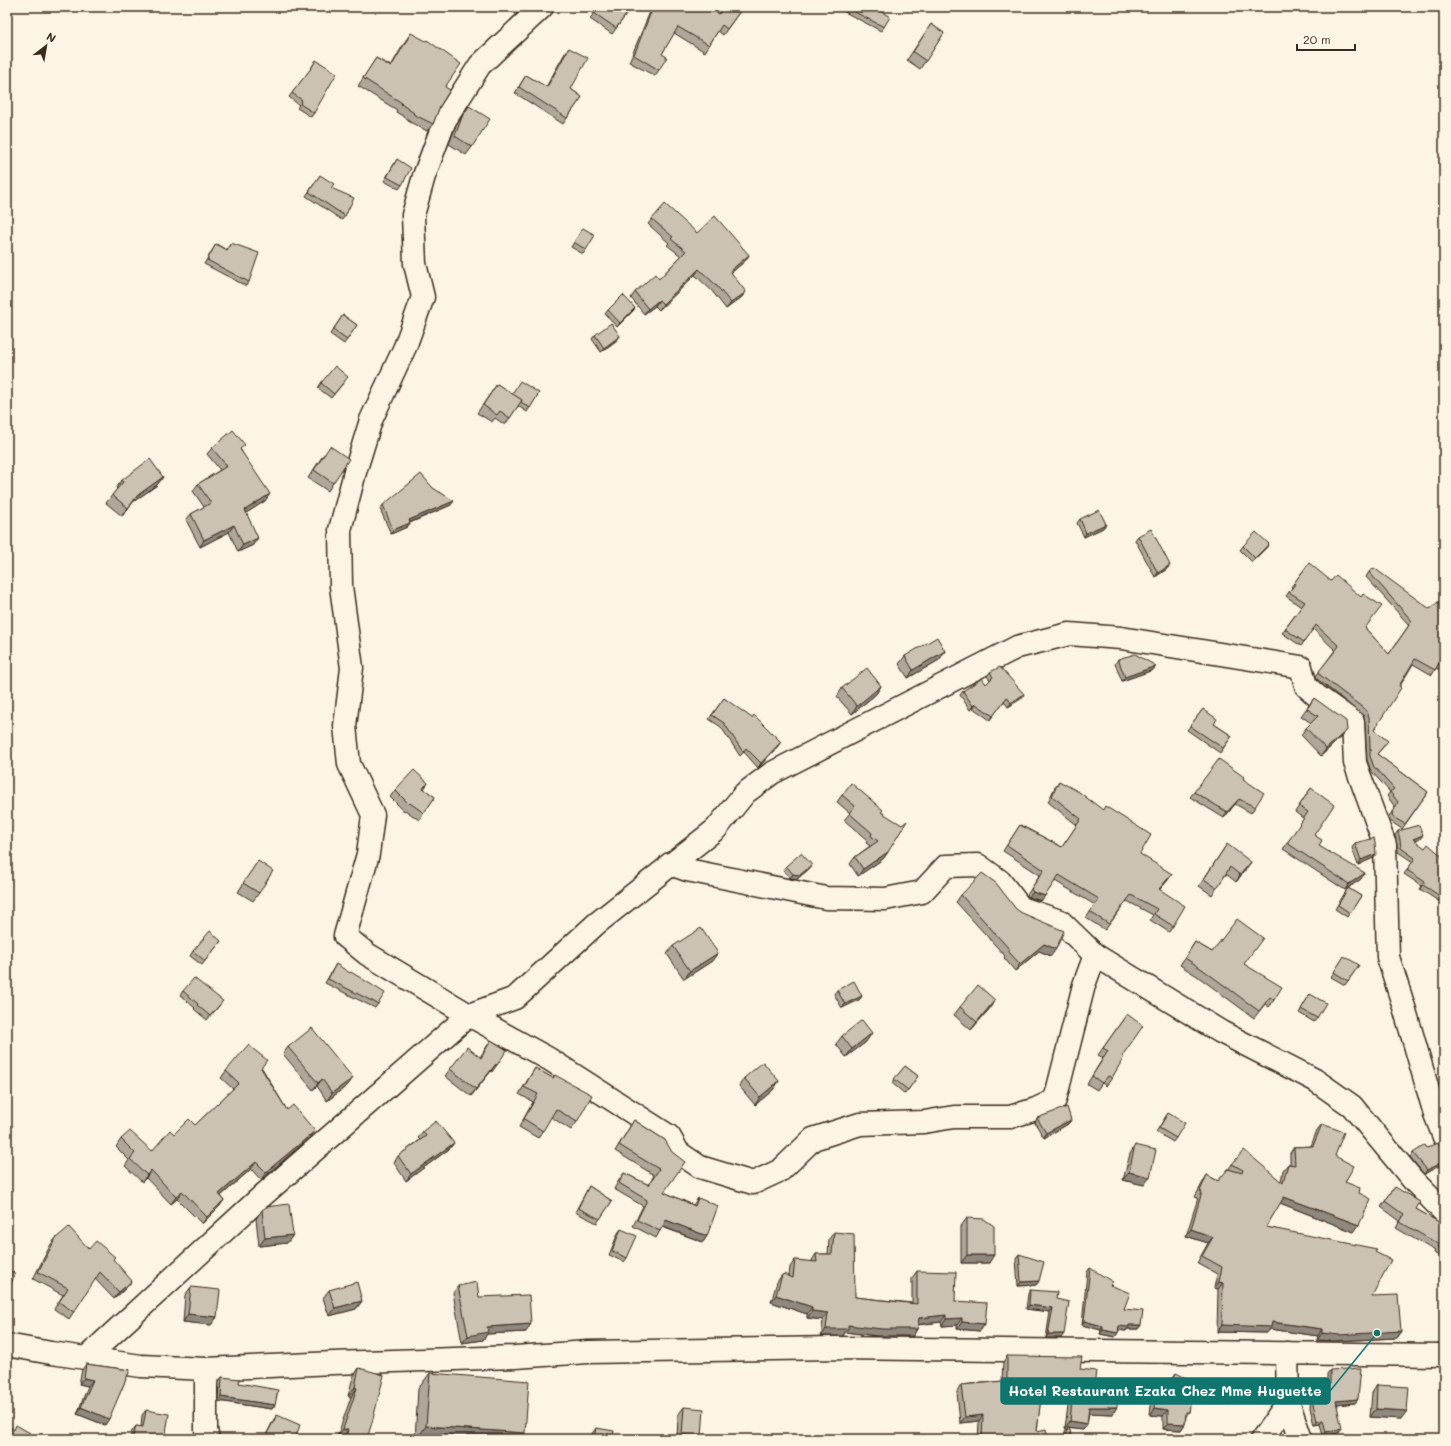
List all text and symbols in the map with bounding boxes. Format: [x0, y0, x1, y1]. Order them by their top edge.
north arrow [26, 26, 66, 66]
scale bar [1297, 26, 1355, 52]
text: N [44, 28, 59, 46]
text: 20 m [1303, 31, 1331, 47]
callout: Hotel Restaurant Ezaka Chez Mme Huguette [1001, 1378, 1330, 1404]
text: Hotel Restaurant Ezaka Chez Mme Huguette [1008, 1381, 1322, 1400]

